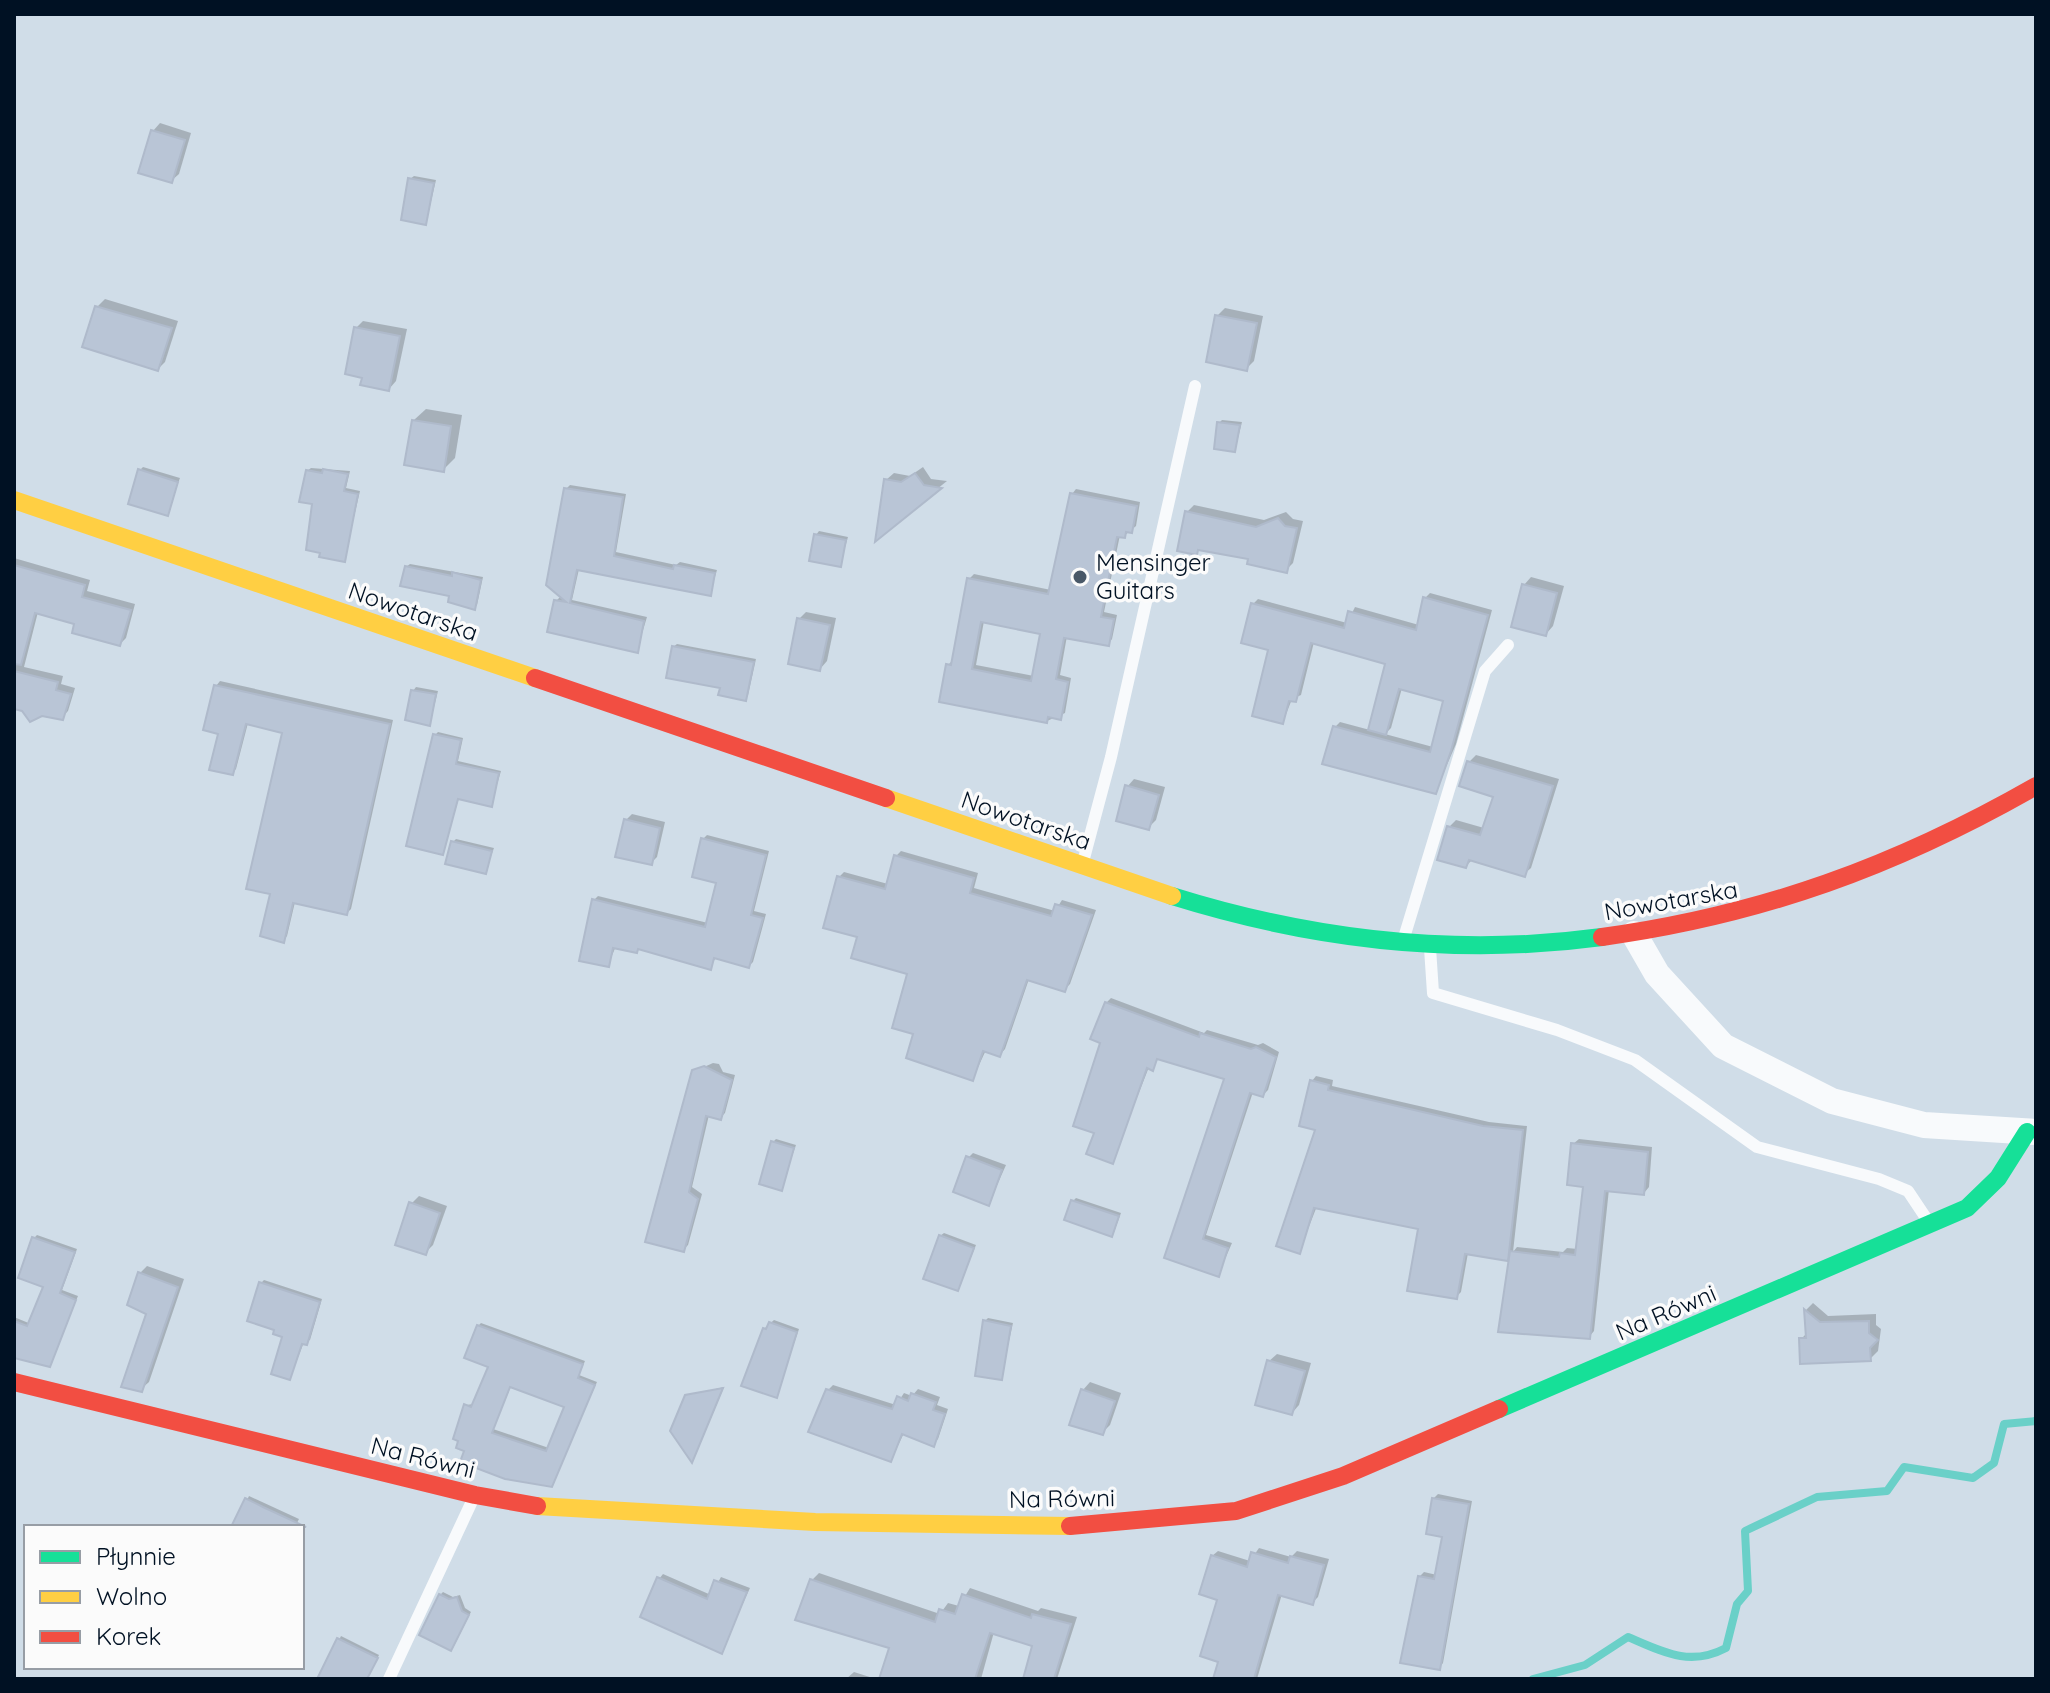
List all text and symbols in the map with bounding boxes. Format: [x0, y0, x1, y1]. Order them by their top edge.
place label: Mensinger Guitars [1096, 547, 1211, 605]
marker: Mensinger Guitars [1071, 568, 1089, 586]
street label: Nowotarska [345, 575, 482, 647]
street label: Nowotarska [958, 784, 1095, 856]
street label: Nowotarska [1602, 874, 1740, 927]
street label: Na Równi [1611, 1278, 1720, 1347]
street label: Na Równi [368, 1430, 478, 1484]
street label: Na Równi [1009, 1482, 1115, 1514]
legend [24, 1525, 304, 1669]
text: Płynnie [96, 1541, 176, 1571]
text: Wolno [96, 1581, 167, 1611]
text: Korek [96, 1621, 161, 1651]

